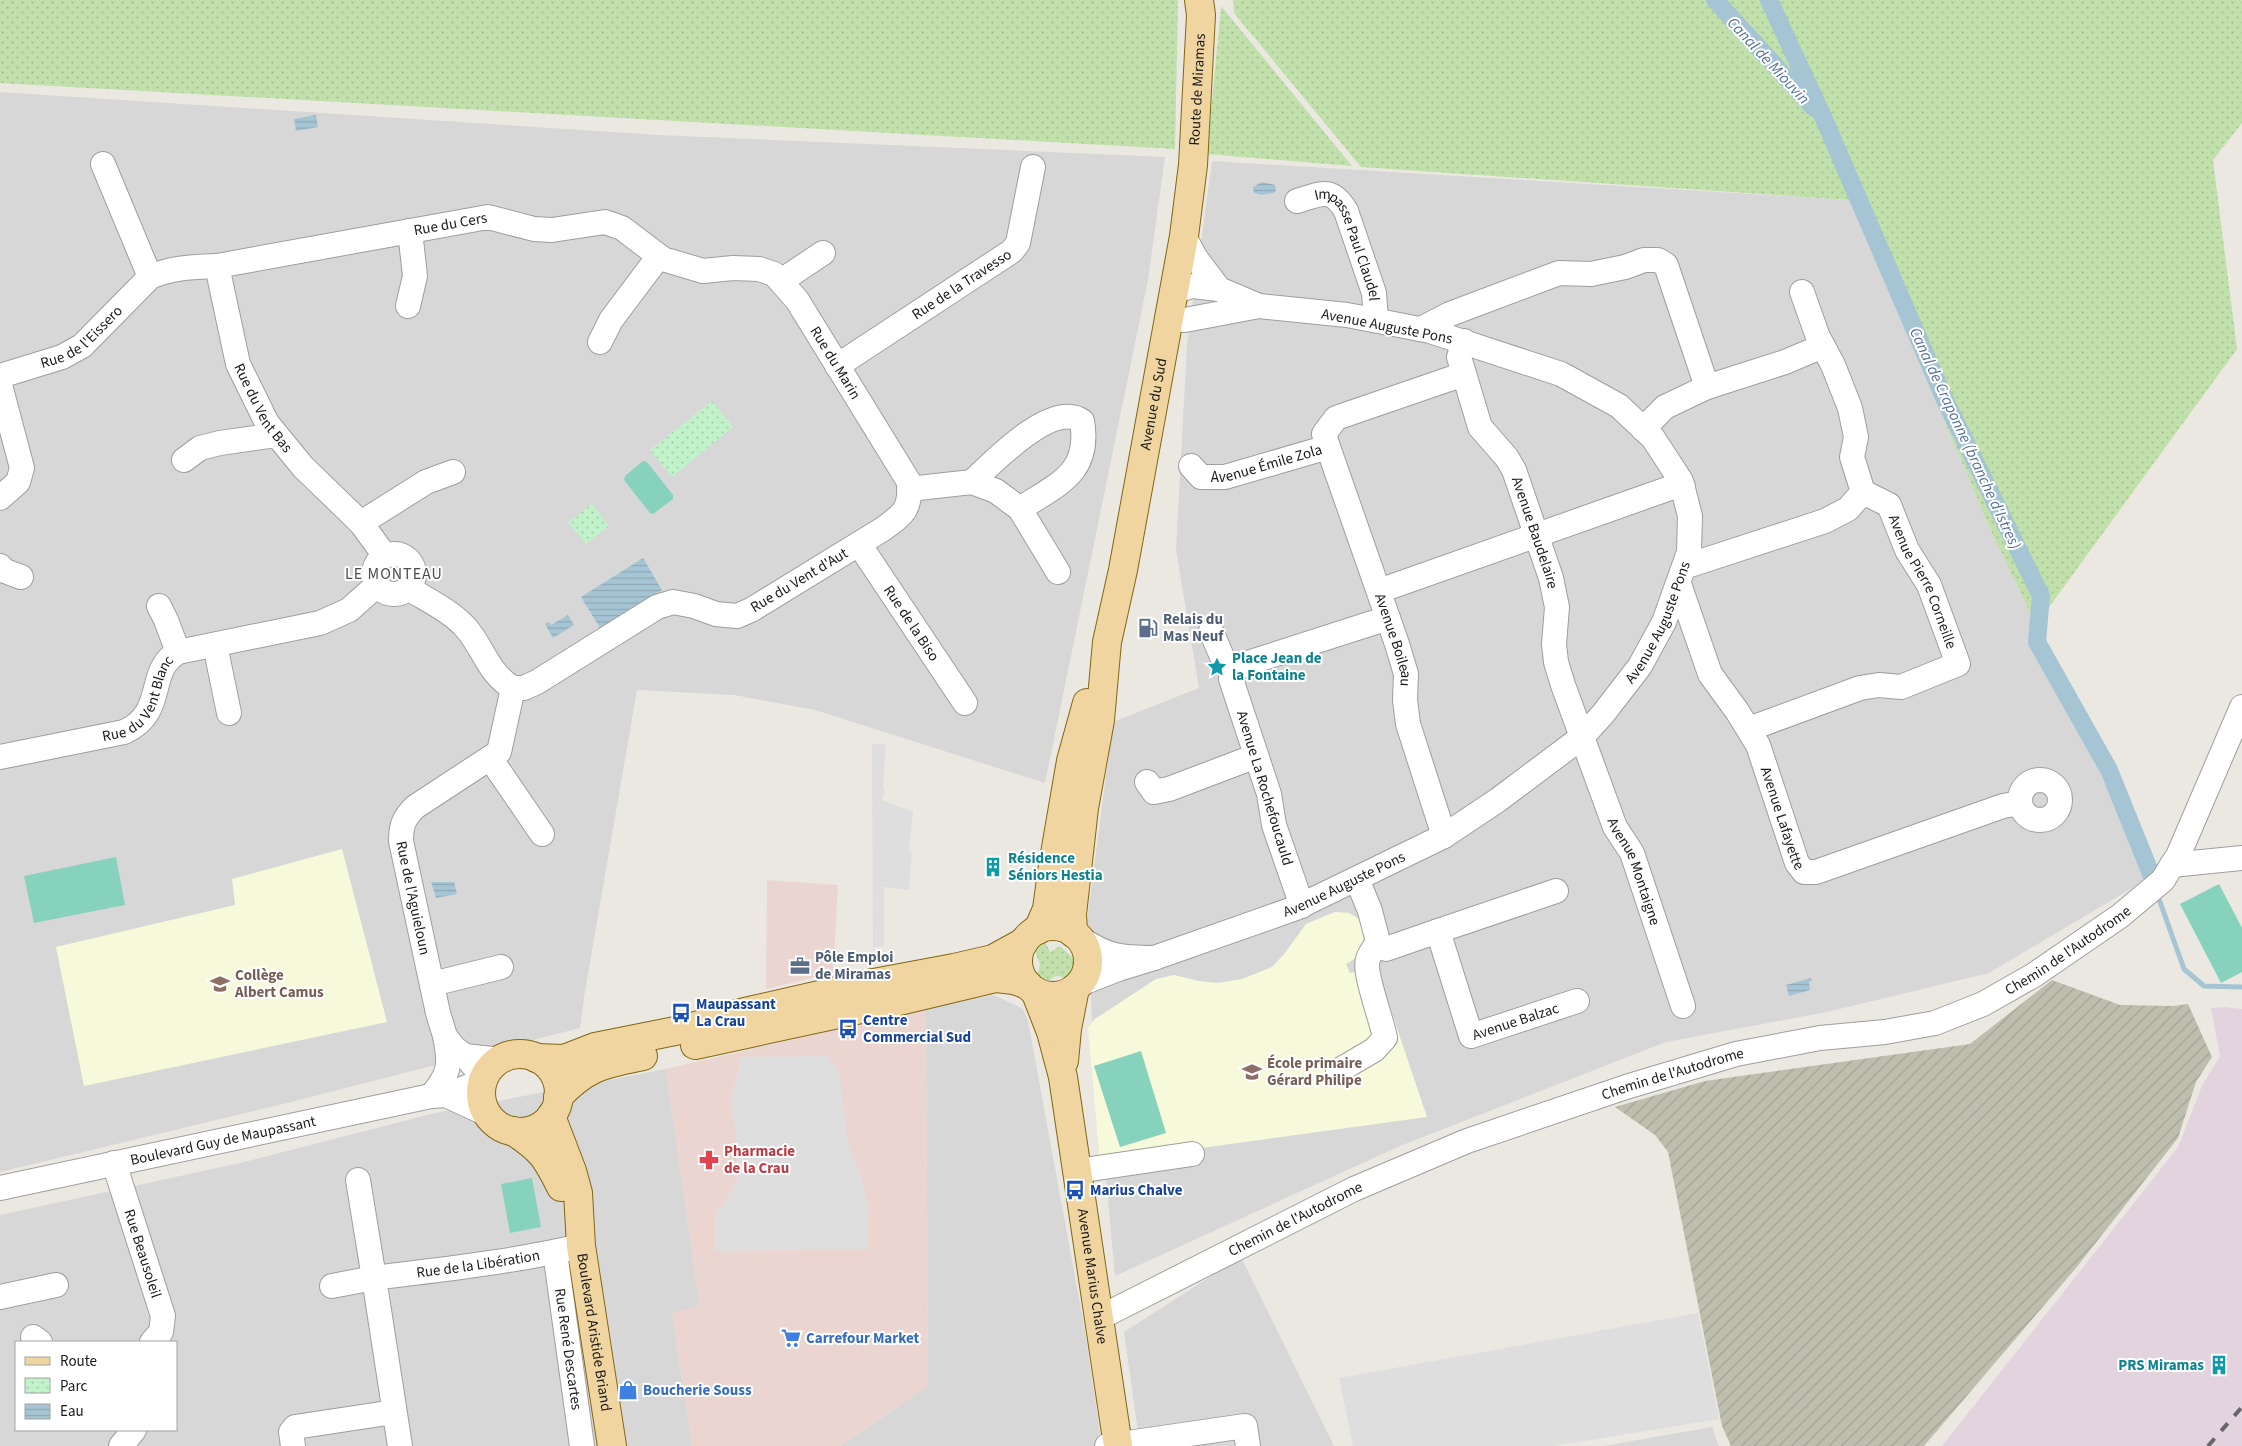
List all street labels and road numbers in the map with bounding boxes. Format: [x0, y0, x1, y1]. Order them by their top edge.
street label: Route de Miramas [1184, 33, 1211, 146]
street label: Impasse Paul Claudel [1312, 184, 1385, 302]
street label: Rue du Cers [412, 207, 489, 241]
street label: Rue de la Travesso [908, 244, 1016, 325]
street label: Rue de l'Eissero [38, 301, 127, 374]
street label: Avenue Auguste Pons [1320, 303, 1454, 350]
street label: Rue du Marin [805, 322, 866, 404]
street label: Avenue du Sud [1135, 356, 1173, 452]
street label: Rue du Vent Bas [228, 360, 297, 457]
street label: Avenue Émile Zola [1211, 439, 1325, 488]
street label: Avenue Baudelaire [1506, 474, 1563, 591]
street label: Avenue Pierre Corneille [1883, 511, 1962, 652]
street label: Rue du Vent d'Aut [747, 543, 852, 618]
street label: Avenue Auguste Pons [1620, 559, 1696, 688]
street label: Rue de la Biso [878, 581, 944, 665]
street label: Avenue Boileau [1369, 591, 1416, 687]
street label: Rue du Vent Blanc [100, 651, 179, 747]
street label: Avenue La Rochefoucauld [1231, 708, 1298, 868]
street label: Avenue Lafayette [1755, 764, 1809, 875]
street label: Avenue Montaigne [1602, 815, 1665, 928]
street label: Rue de l'Aguieloun [390, 839, 435, 957]
street label: Avenue Auguste Pons [1280, 846, 1409, 923]
street label: Chemin de l'Autodrome [2001, 901, 2136, 1000]
street label: Avenue Balzac [1470, 998, 1562, 1046]
street label: Chemin de l'Autodrome [1599, 1043, 1746, 1106]
street label: Boulevard Guy de Maupassant [128, 1111, 318, 1171]
street label: Chemin de l'Autodrome [1225, 1177, 1366, 1262]
street label: Rue Beausoleil [118, 1207, 167, 1301]
street label: Avenue Marius Chalve [1072, 1207, 1113, 1345]
street label: Rue de la Libération [415, 1245, 542, 1284]
street label: Boulevard Aristide Briand [571, 1252, 616, 1413]
street label: Rue René Descartes [549, 1287, 587, 1411]

